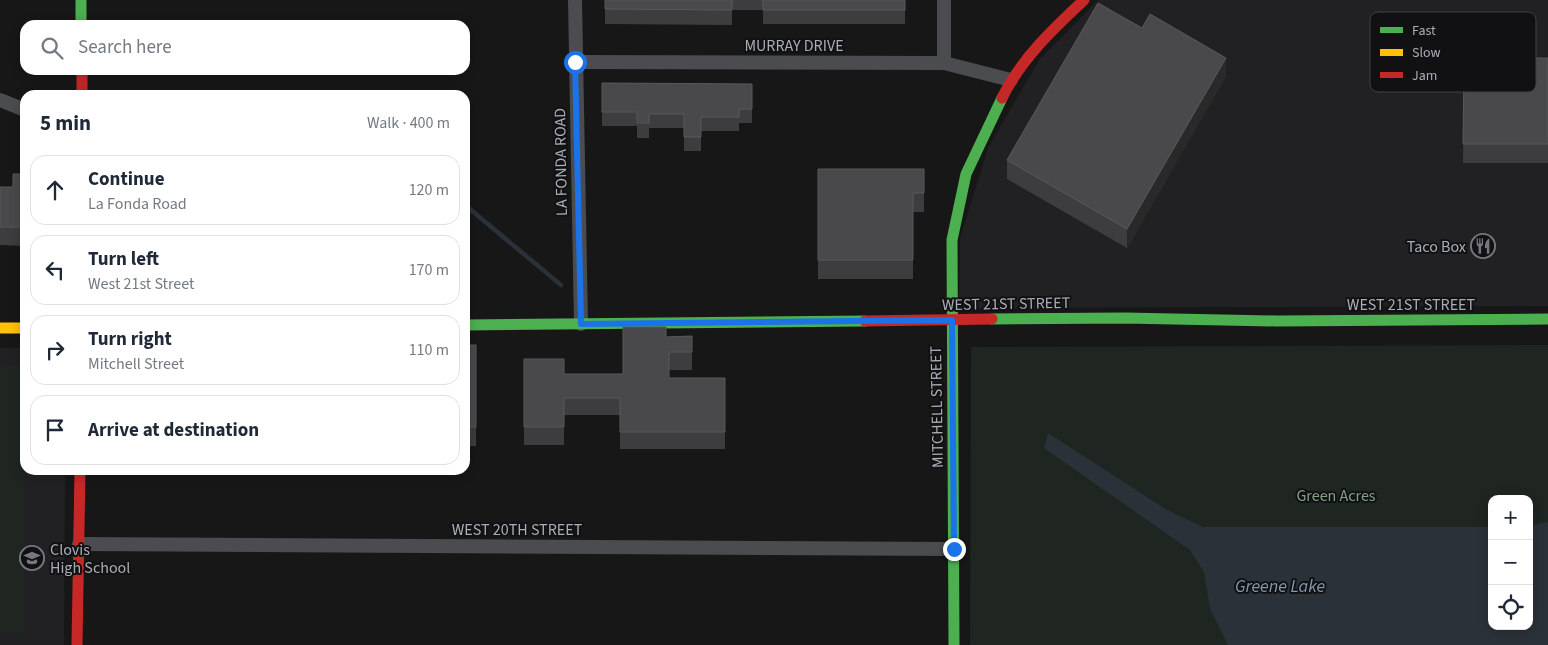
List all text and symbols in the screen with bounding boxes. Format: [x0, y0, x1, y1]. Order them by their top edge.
legend [1370, 12, 1536, 92]
search box [20, 20, 470, 75]
text: Fast [1412, 21, 1436, 41]
icon: search [38, 34, 66, 62]
text: Search here [78, 34, 172, 61]
street label: MURRAY DRIVE [744, 35, 844, 57]
text: Slow [1412, 43, 1441, 63]
route start [564, 51, 587, 74]
text: Jam [1412, 66, 1437, 86]
text: 5 min [40, 108, 91, 138]
street label: LA FONDA ROAD [549, 108, 573, 216]
text: Walk · 400 m [367, 112, 450, 134]
text: Continue [88, 166, 165, 193]
icon: ahead [41, 176, 69, 204]
text: 120 m [409, 179, 449, 201]
text: La Fonda Road [88, 193, 187, 215]
restaurant icon: Taco Box [1470, 233, 1496, 259]
place label: Taco Box [1407, 236, 1466, 258]
text: Turn left [88, 246, 159, 273]
icon: left [41, 256, 69, 284]
text: 170 m [409, 259, 449, 281]
text: West 21st Street [88, 273, 195, 295]
street label: WEST 21ST STREET [942, 292, 1071, 316]
street label: WEST 21ST STREET [1347, 294, 1476, 316]
text: Turn right [88, 326, 172, 353]
icon: right [41, 336, 69, 364]
text: 110 m [409, 339, 449, 361]
street label: MITCHELL STREET [925, 345, 949, 468]
text: Mitchell Street [88, 353, 184, 375]
icon: arrive [41, 416, 69, 444]
text: Arrive at destination [88, 417, 259, 444]
park label: Green Acres [1296, 485, 1376, 507]
map controls [1488, 495, 1533, 630]
button: + [1488, 495, 1533, 540]
street label: WEST 20TH STREET [452, 519, 583, 541]
route end [943, 538, 966, 561]
place label: Clovis High School [50, 539, 130, 579]
button: − [1488, 540, 1533, 585]
school or university icon: Clovis High School [19, 545, 45, 571]
water label: Greene Lake [1235, 574, 1325, 599]
button: locate [1488, 585, 1533, 630]

